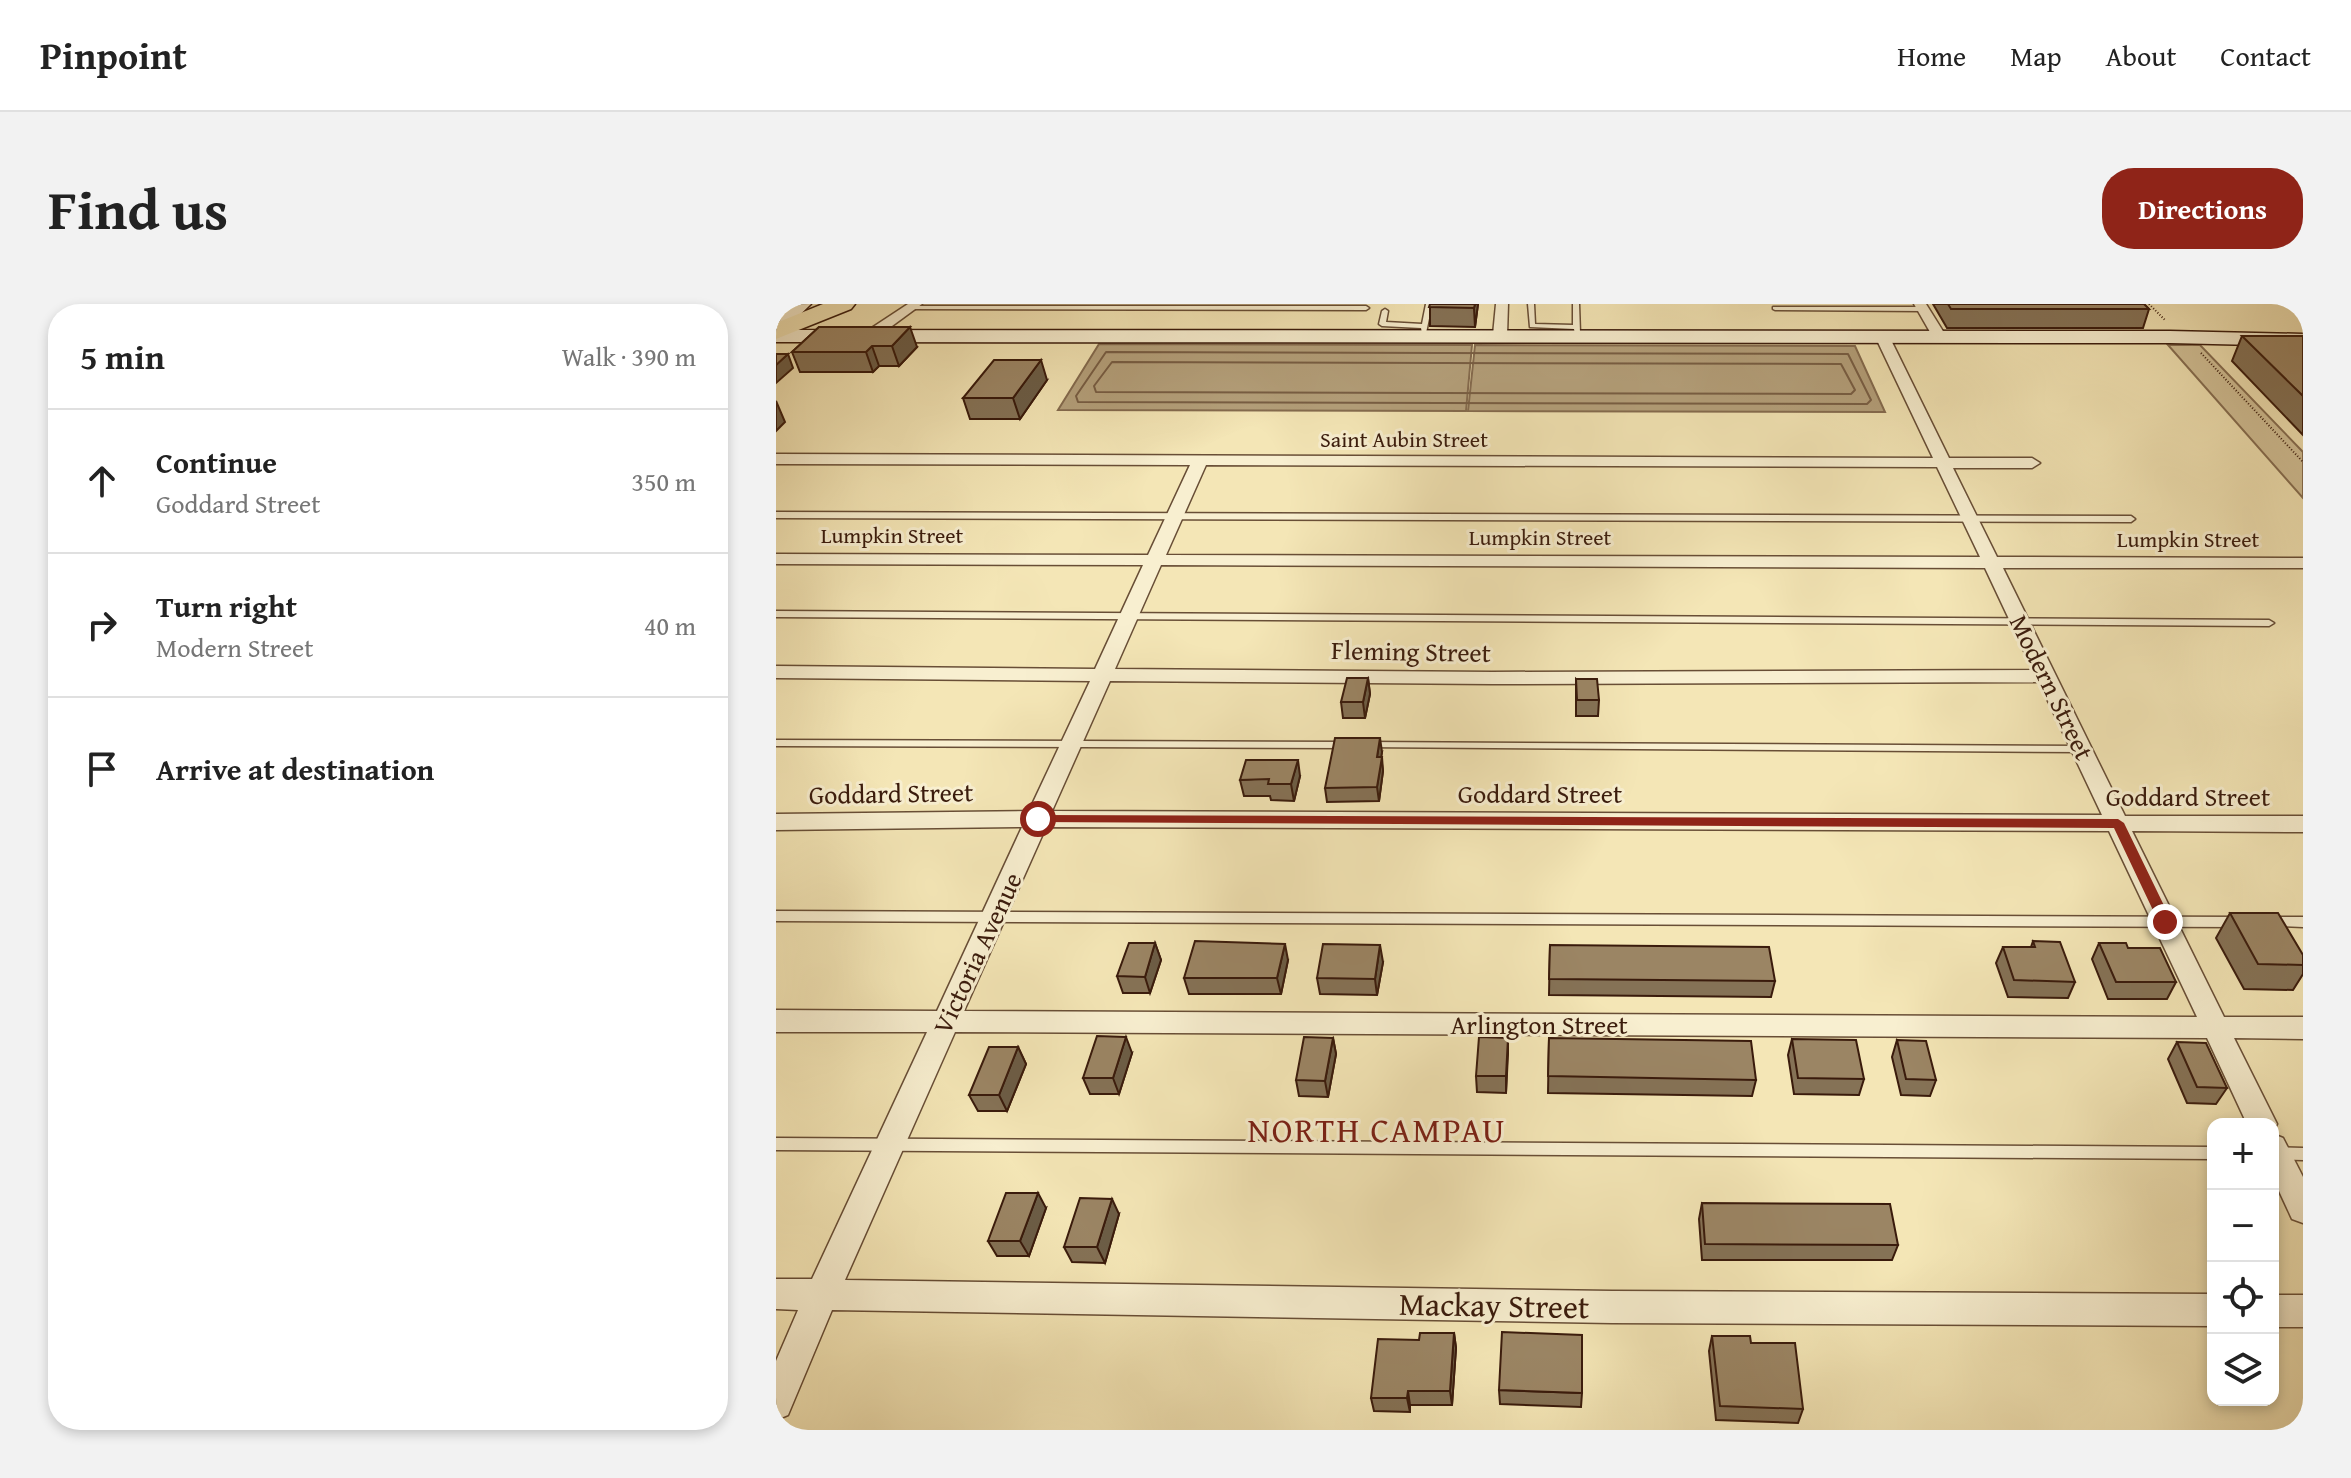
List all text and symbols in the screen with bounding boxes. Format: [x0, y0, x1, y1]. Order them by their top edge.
text: Pinpoint [40, 27, 187, 83]
text: Home [1897, 35, 1966, 76]
text: Map [2010, 35, 2062, 76]
text: About [2106, 35, 2176, 76]
text: Contact [2220, 35, 2311, 76]
text: Find us [48, 167, 228, 250]
button: Directions [2102, 168, 2303, 249]
text: 5 min [80, 332, 165, 381]
text: Walk · 390 m [562, 337, 696, 376]
street label: Saint Aubin Street [1320, 423, 1488, 455]
text: Continue [156, 440, 277, 484]
icon: ahead [80, 459, 124, 503]
text: 350 m [631, 462, 696, 501]
text: Goddard Street [156, 484, 320, 523]
street label: Lumpkin Street [821, 519, 964, 551]
street label: Lumpkin Street [1469, 521, 1612, 553]
street label: Lumpkin Street [2117, 523, 2260, 555]
text: Turn right [156, 584, 297, 628]
icon: right [80, 603, 124, 647]
text: 40 m [644, 606, 696, 645]
street label: Modern Street [2000, 608, 2104, 766]
text: Modern Street [156, 628, 313, 667]
street label: Fleming Street [1331, 630, 1491, 672]
icon: arrive [80, 747, 124, 791]
text: Arrive at destination [156, 747, 434, 791]
street label: Goddard Street [808, 772, 974, 814]
street label: Goddard Street [1458, 774, 1622, 813]
street label: Goddard Street [2106, 777, 2270, 816]
route start [1020, 801, 1056, 837]
street label: Victoria Avenue [923, 866, 1031, 1040]
route end [2147, 904, 2183, 940]
street label: Arlington Street [1450, 1005, 1628, 1044]
district label: NORTH CAMPAU [1248, 1105, 1506, 1154]
map controls [2207, 1118, 2279, 1406]
button: + [2207, 1118, 2279, 1190]
button: − [2207, 1190, 2279, 1262]
button: locate [2207, 1262, 2279, 1334]
street label: Mackay Street [1398, 1280, 1590, 1330]
button: layers [2207, 1334, 2279, 1406]

